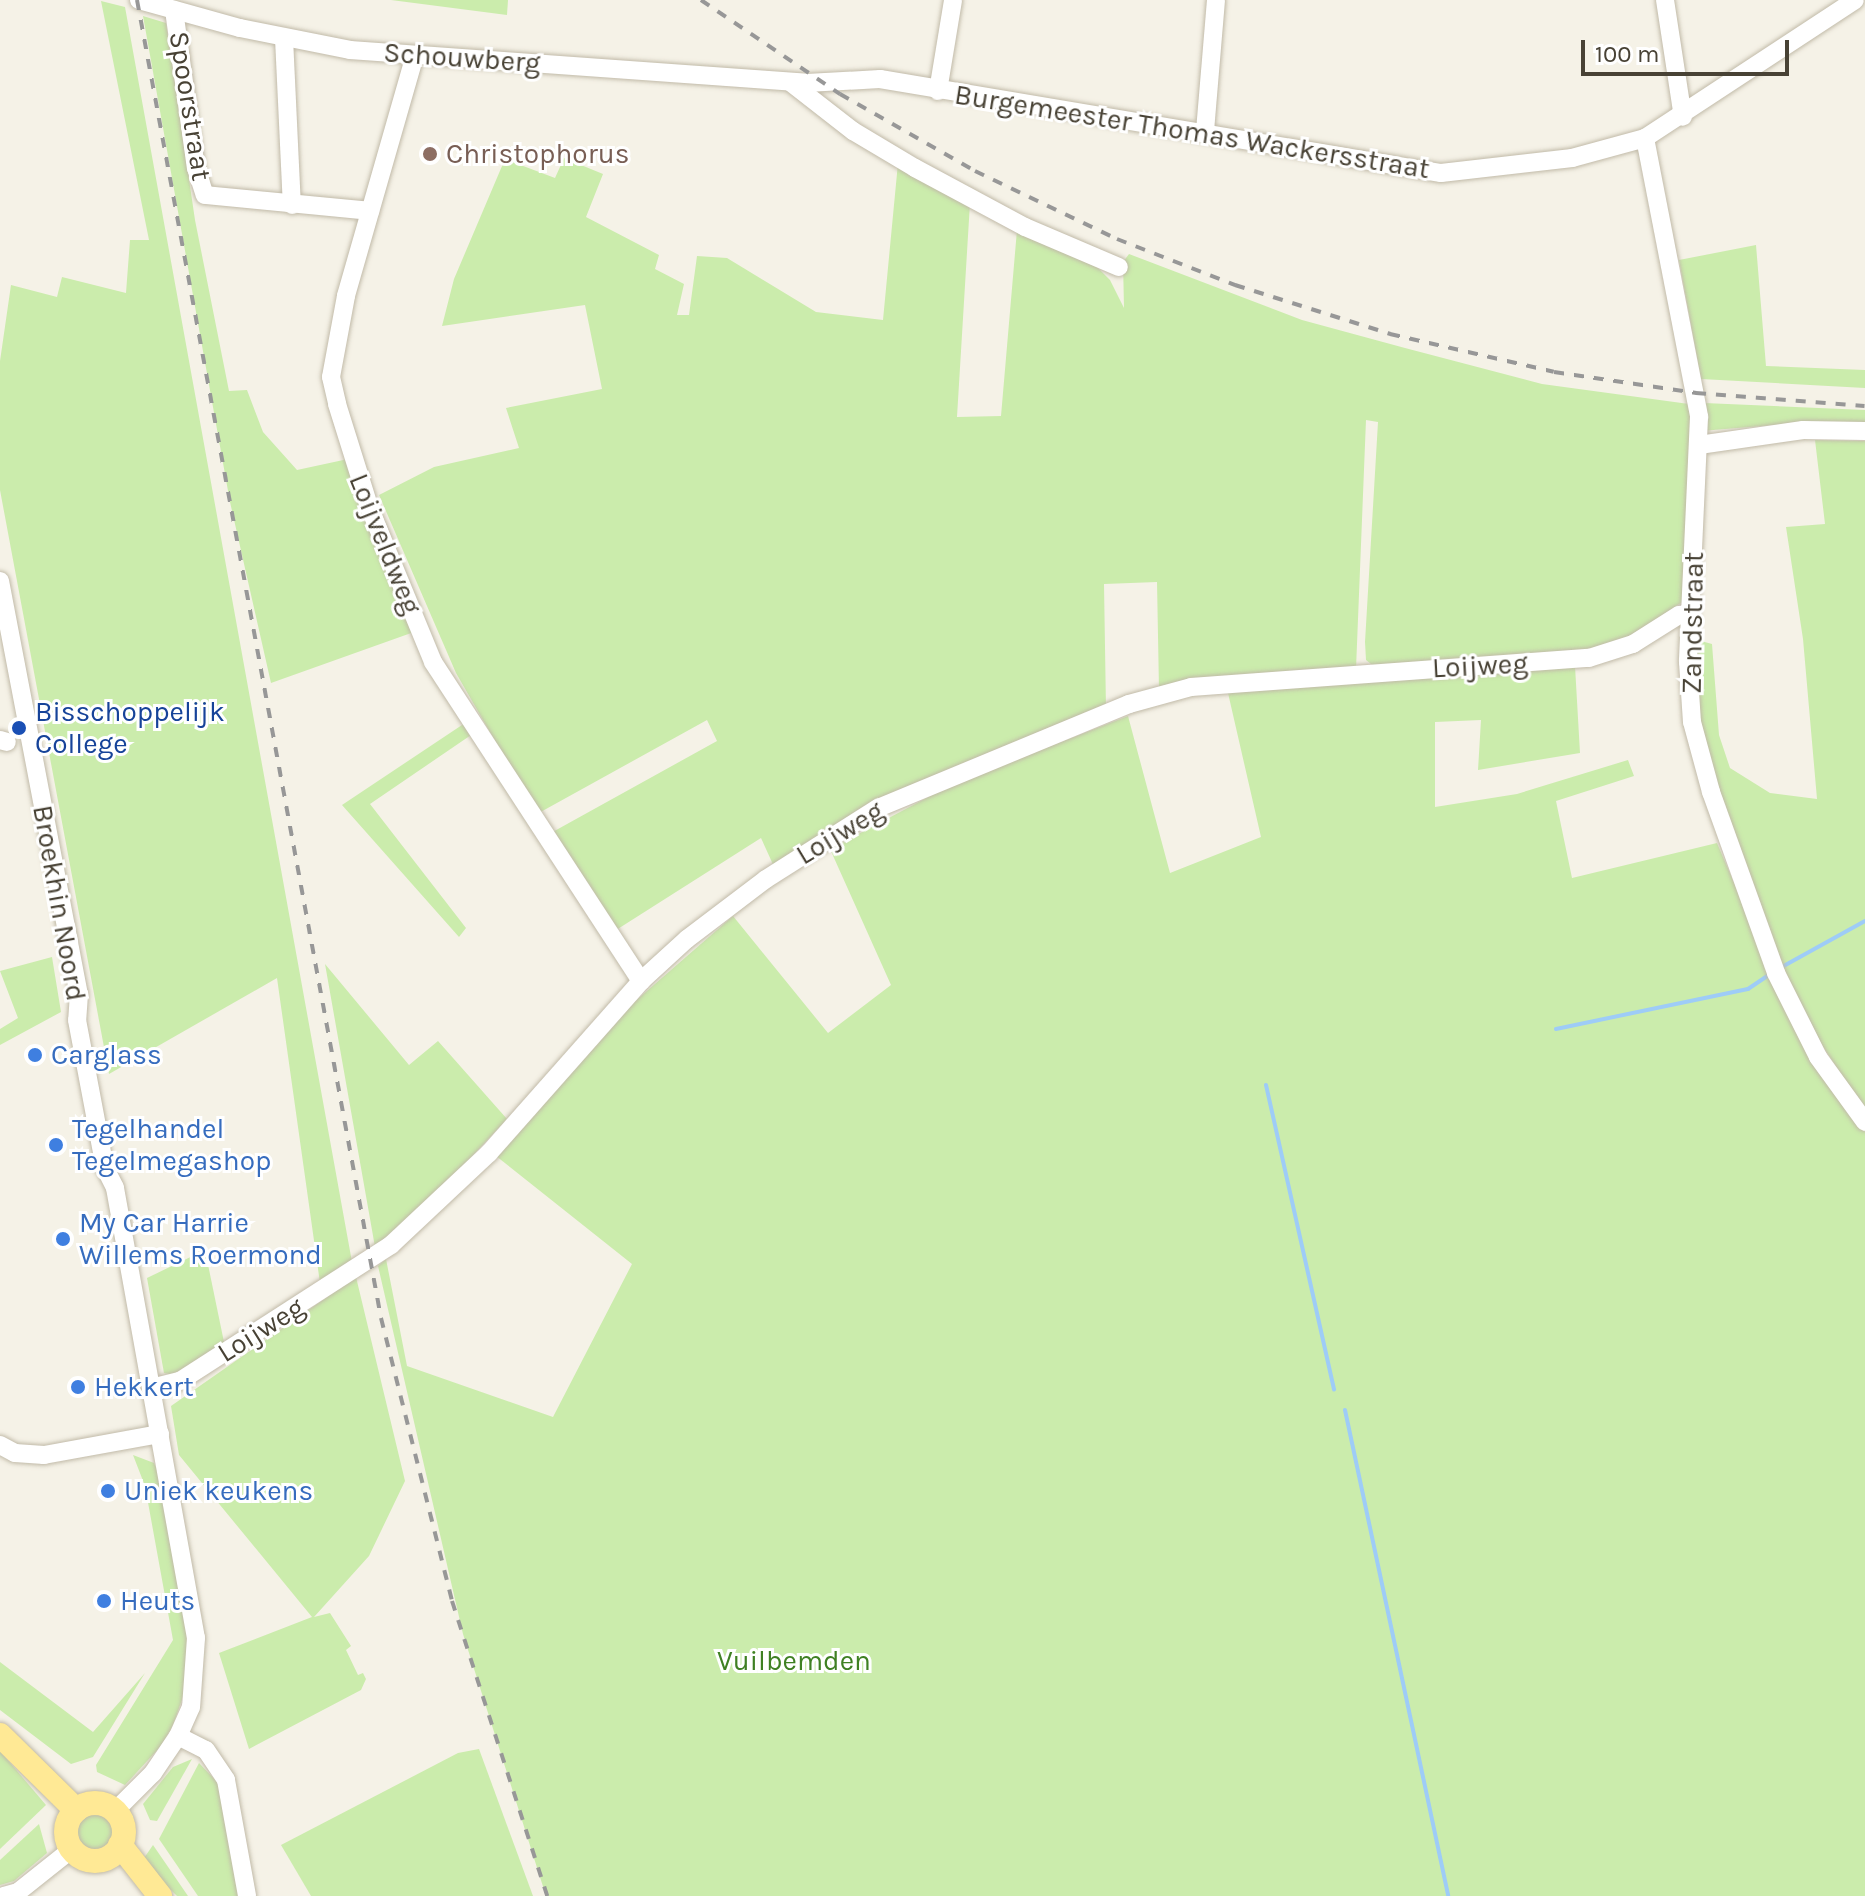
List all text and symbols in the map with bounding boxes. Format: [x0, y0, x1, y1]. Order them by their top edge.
scale bar [1585, 24, 1793, 74]
street label: Spoorstraat [162, 29, 218, 183]
street label: Schouwberg [382, 36, 542, 80]
text: 100 m [1595, 40, 1660, 68]
street label: Burgemeester Thomas Wackersstraat [952, 78, 1432, 186]
place label: Christophorus [446, 137, 629, 171]
marker: Christophorus [421, 145, 439, 163]
street label: Loijveldweg [342, 469, 428, 619]
street label: Zandstraat [1675, 552, 1711, 694]
street label: Loijweg [1431, 647, 1529, 685]
place label: Bisschoppelijk College [35, 695, 225, 761]
marker: Bisschoppelijk College [10, 719, 28, 737]
street label: Loijweg [790, 794, 890, 872]
street label: Broekhin Noord [25, 802, 93, 1004]
place label: Carglass [51, 1038, 162, 1072]
marker: Carglass [26, 1046, 44, 1064]
place label: Tegelhandel Tegelmegashop [72, 1112, 271, 1178]
marker: Tegelhandel Tegelmegashop [47, 1136, 65, 1154]
place label: My Car Harrie Willems Roermond [79, 1206, 322, 1272]
marker: My Car Harrie Willems Roermond [54, 1230, 72, 1248]
street label: Loijweg [211, 1290, 311, 1370]
place label: Hekkert [94, 1370, 194, 1404]
marker: Hekkert [69, 1378, 87, 1396]
place label: Uniek keukens [124, 1474, 313, 1508]
marker: Uniek keukens [99, 1482, 117, 1500]
place label: Heuts [120, 1584, 195, 1618]
marker: Heuts [95, 1592, 113, 1610]
park label: Vuilbemden [717, 1644, 871, 1678]

